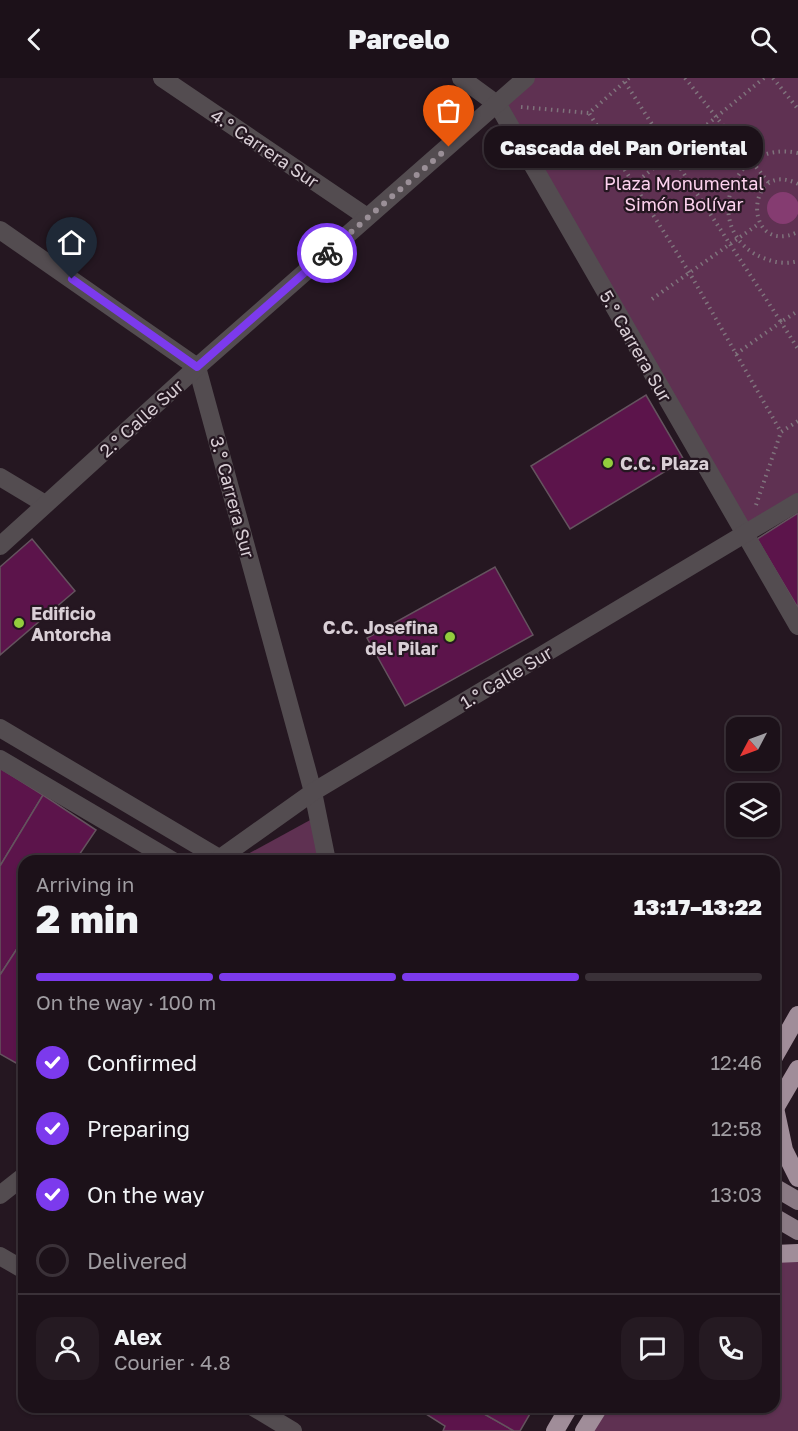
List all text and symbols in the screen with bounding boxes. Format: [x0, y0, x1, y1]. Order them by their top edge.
icon: back [18, 23, 51, 56]
text: Parcelo [348, 23, 450, 55]
icon: search [747, 23, 780, 56]
pin [423, 85, 474, 147]
icon: bag [432, 94, 465, 127]
street label: 4.° Carrera Sur [207, 104, 323, 192]
callout: Cascada del Pan Oriental [485, 126, 764, 168]
text: Cascada del Pan Oriental [500, 135, 747, 159]
park label: Plaza Monumental Simón Bolívar [604, 172, 764, 215]
pin [46, 217, 97, 279]
courier [297, 223, 357, 283]
icon: home [55, 226, 88, 259]
icon: bike [311, 237, 344, 270]
street label: 5.° Carrera Sur [595, 286, 677, 406]
street label: 2.° Calle Sur [94, 375, 188, 461]
street label: 3.° Carrera Sur [206, 434, 260, 560]
place label: C.C. Plaza [620, 452, 709, 474]
marker: C.C. Plaza [601, 456, 615, 470]
place label: Edificio Antorcha [31, 602, 111, 645]
marker: Edificio Antorcha [12, 616, 26, 630]
place label: C.C. Josefina del Pilar [323, 616, 438, 659]
marker: C.C. Josefina del Pilar [443, 630, 457, 644]
street label: 1.° Calle Sur [456, 641, 556, 713]
north arrow [726, 717, 780, 771]
map controls [726, 717, 780, 837]
button: layers [726, 783, 780, 837]
text: Arriving in [36, 872, 134, 896]
text: 13:17–13:22 [634, 893, 762, 920]
text: 2 min [36, 895, 139, 942]
text: On the way · 100 m [36, 990, 216, 1014]
icon: check [36, 1046, 69, 1079]
text: Confirmed [87, 1049, 197, 1076]
text: 12:46 [710, 1050, 762, 1074]
icon: check [36, 1112, 69, 1145]
text: Preparing [87, 1115, 190, 1142]
text: 12:58 [711, 1116, 762, 1140]
icon: check [36, 1178, 69, 1211]
text: On the way [87, 1181, 205, 1208]
text: 13:03 [711, 1182, 762, 1206]
text: Delivered [87, 1247, 187, 1274]
button: person [36, 1317, 99, 1380]
button: chat [621, 1317, 684, 1380]
button: phone [699, 1317, 762, 1380]
text: Alex [114, 1323, 162, 1350]
text: Courier · 4.8 [114, 1350, 231, 1374]

